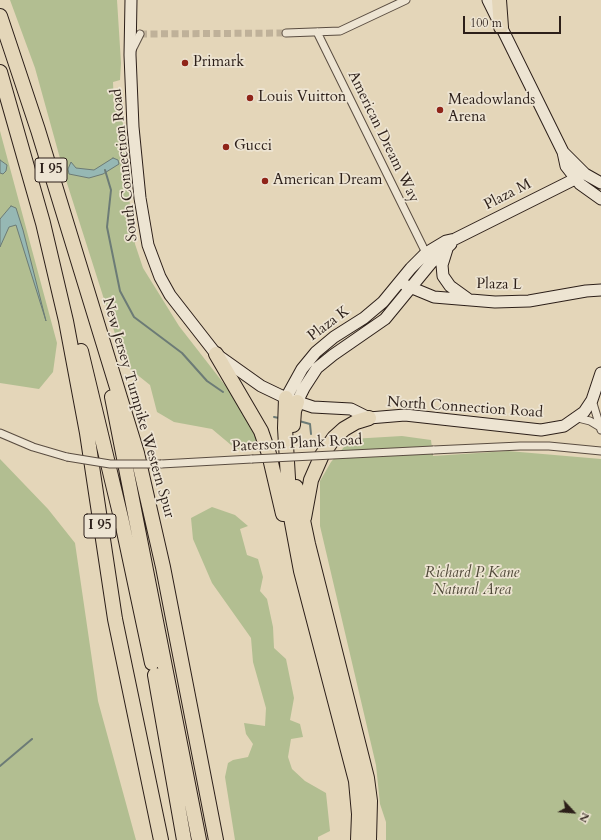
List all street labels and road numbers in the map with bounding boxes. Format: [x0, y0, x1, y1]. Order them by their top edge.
street label: American Dream Way [343, 68, 423, 206]
street label: South Connection Road [108, 88, 142, 242]
road number: I 95 [35, 158, 67, 182]
street label: Plaza M [481, 176, 535, 214]
street label: Plaza L [476, 276, 522, 294]
street label: New Jersey Turnpike Western Spur [98, 296, 178, 520]
street label: Plaza K [305, 303, 353, 345]
street label: North Connection Road [386, 394, 544, 422]
street label: Paterson Plank Road [231, 432, 363, 456]
road number: I 95 [84, 514, 116, 538]

